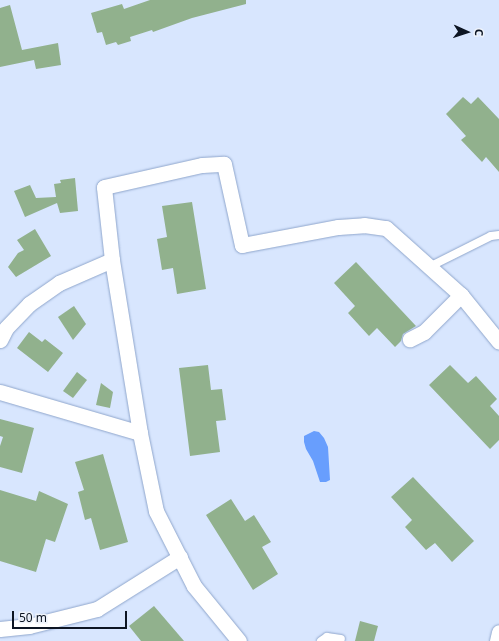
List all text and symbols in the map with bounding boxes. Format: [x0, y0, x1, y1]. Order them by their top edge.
north arrow [447, 12, 487, 52]
text: С [472, 29, 487, 37]
scale bar [14, 603, 129, 629]
text: 50 m [19, 609, 47, 626]

